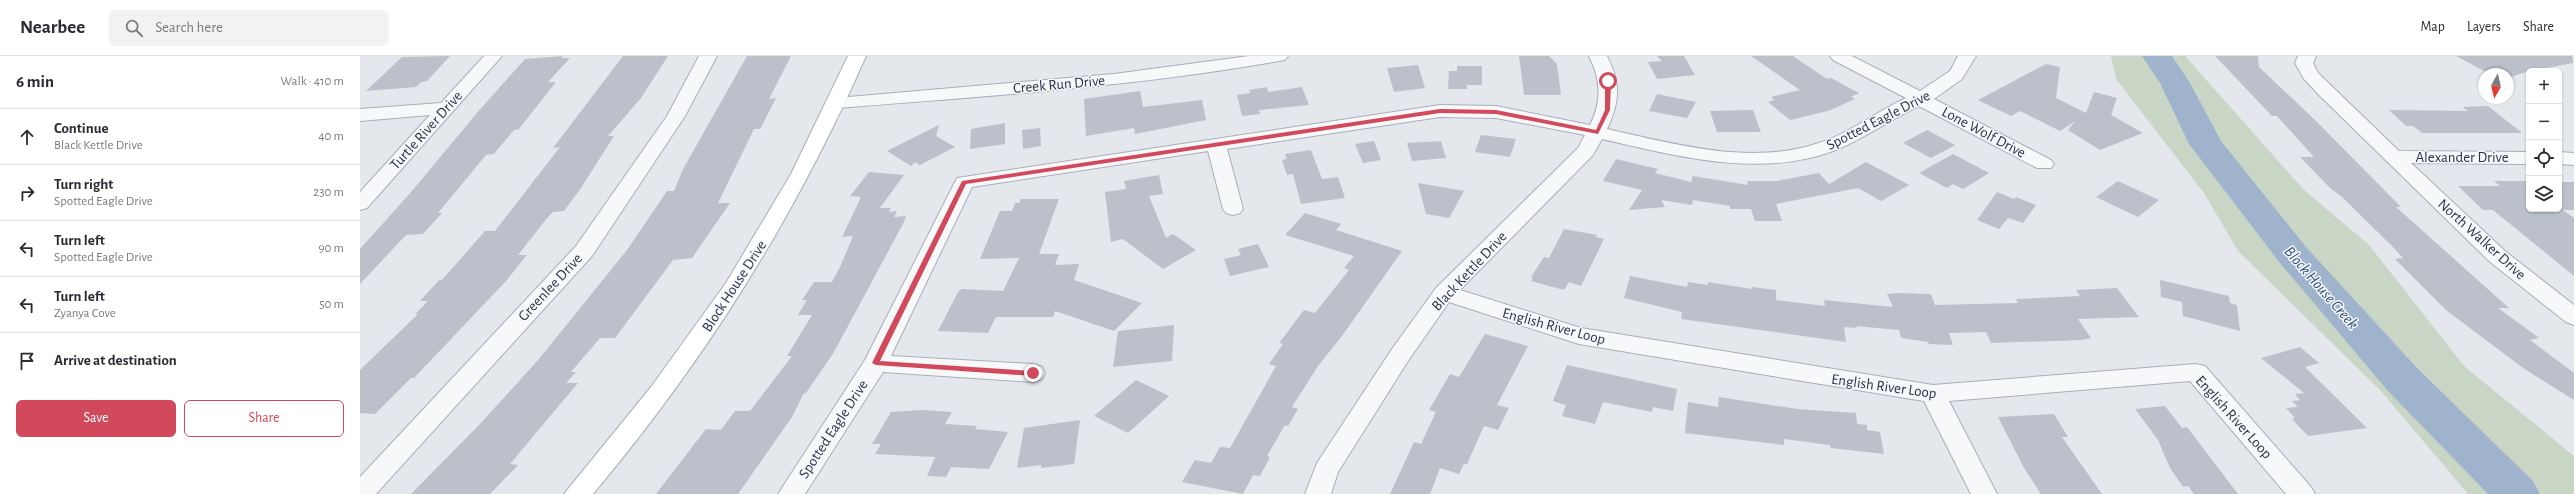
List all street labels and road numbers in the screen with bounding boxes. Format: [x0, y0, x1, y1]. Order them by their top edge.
street label: Creek Run Drive [1012, 73, 1106, 96]
street label: Turtle River Drive [387, 88, 465, 173]
street label: Spotted Eagle Drive [1824, 88, 1933, 153]
street label: Lone Wolf Drive [1939, 104, 2028, 161]
street label: Alexander Drive [2415, 150, 2509, 165]
street label: North Walker Drive [2435, 196, 2528, 283]
street label: Black Kettle Drive [1429, 229, 1510, 314]
street label: Block House Drive [699, 238, 769, 335]
street label: Greenlee Drive [515, 251, 585, 324]
street label: English River Loop [1501, 306, 1607, 347]
street label: English River Loop [1830, 372, 1937, 401]
street label: English River Loop [2193, 373, 2275, 462]
street label: Spotted Eagle Drive [796, 377, 871, 481]

